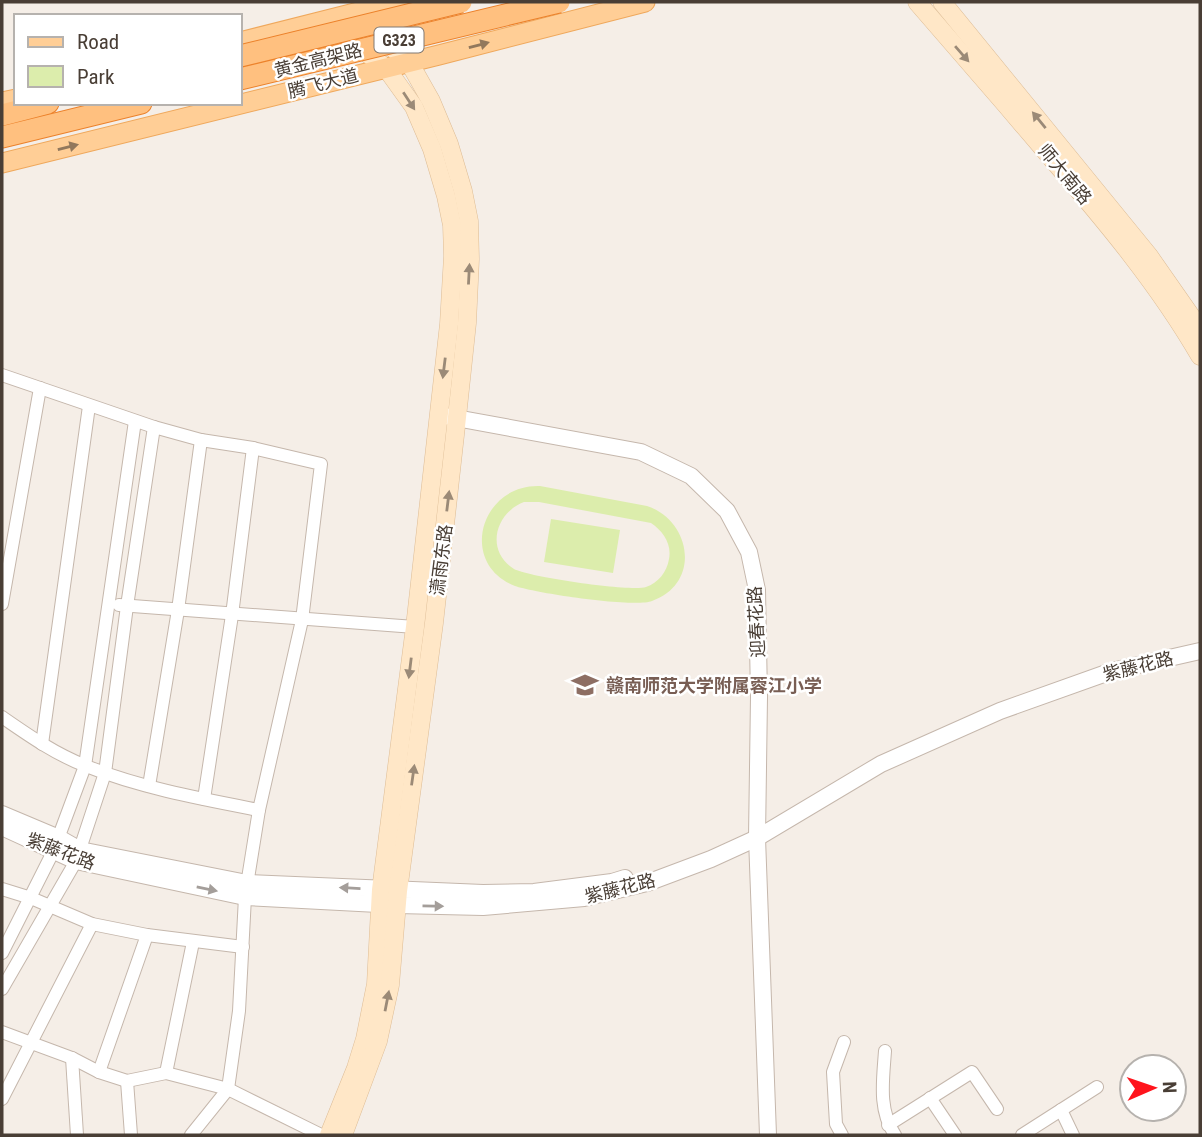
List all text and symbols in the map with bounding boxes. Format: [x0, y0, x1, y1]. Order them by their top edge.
legend [14, 14, 242, 105]
road number: G323 [374, 28, 424, 52]
text: Road [77, 30, 119, 54]
street label: 黄金高架路 [272, 39, 364, 81]
one-way arrow [468, 39, 490, 50]
one-way arrow [954, 45, 969, 62]
street label: 腾飞大道 [286, 64, 360, 102]
text: Park [77, 65, 115, 89]
one-way arrow [402, 91, 415, 110]
one-way arrow [1032, 111, 1047, 129]
street label: 师大南路 [1034, 140, 1096, 208]
one-way arrow [57, 141, 79, 152]
one-way arrow [464, 263, 475, 285]
one-way arrow [438, 358, 449, 380]
one-way arrow [442, 490, 453, 512]
street label: 潇雨东路 [426, 523, 456, 597]
street label: 迎春花路 [744, 585, 768, 659]
street label: 紫藤花路 [1101, 647, 1175, 685]
one-way arrow [405, 657, 416, 679]
school or university icon: 赣南师范大学附属蓉江小学 [570, 670, 600, 700]
place label: 赣南师范大学附属蓉江小学 [606, 675, 822, 696]
one-way arrow [408, 764, 419, 786]
street label: 紫藤花路 [24, 828, 98, 874]
street label: 紫藤花路 [583, 869, 657, 907]
one-way arrow [339, 883, 361, 894]
one-way arrow [196, 884, 218, 895]
one-way arrow [423, 900, 445, 911]
one-way arrow [382, 990, 393, 1012]
north arrow [1118, 1053, 1188, 1123]
text: N [1158, 1081, 1181, 1094]

